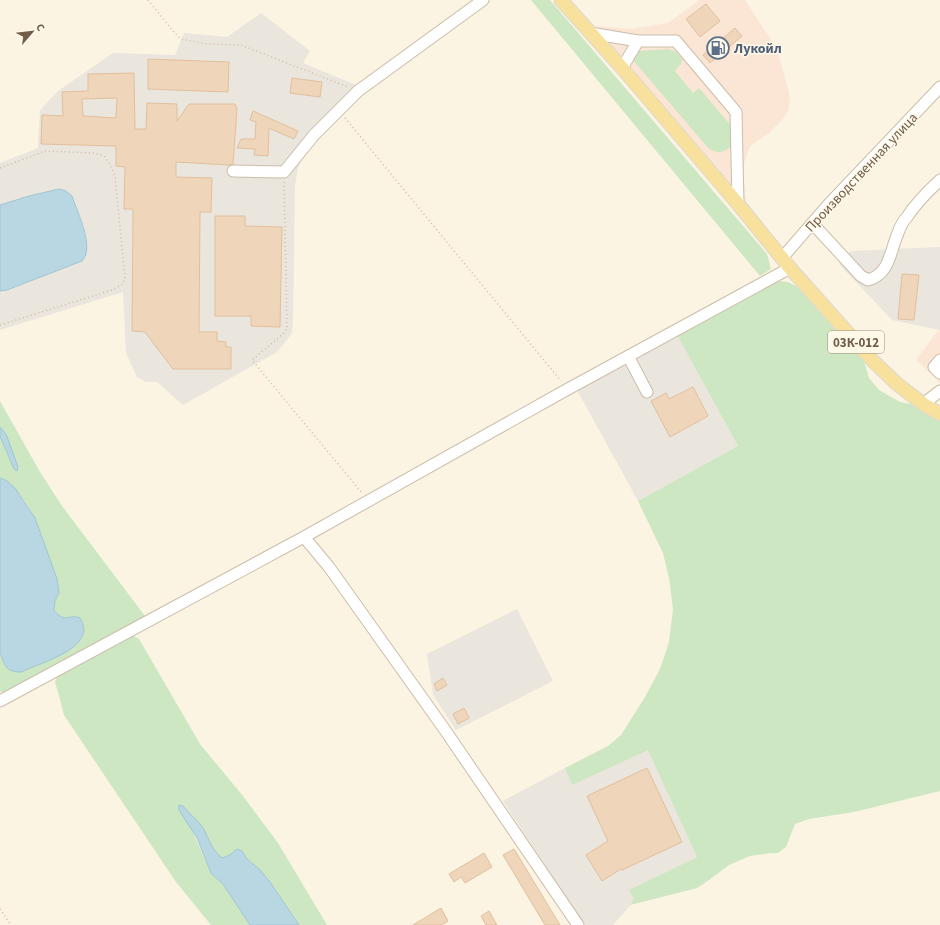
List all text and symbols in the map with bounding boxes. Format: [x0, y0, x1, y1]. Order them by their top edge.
north arrow [12, 12, 52, 52]
text: С [32, 21, 49, 34]
fuel station icon: Лукойл [705, 35, 731, 61]
place label: Лукойл [733, 39, 782, 59]
street label: Производственная улица [801, 108, 923, 237]
road number: 03К-012 [828, 331, 884, 353]

